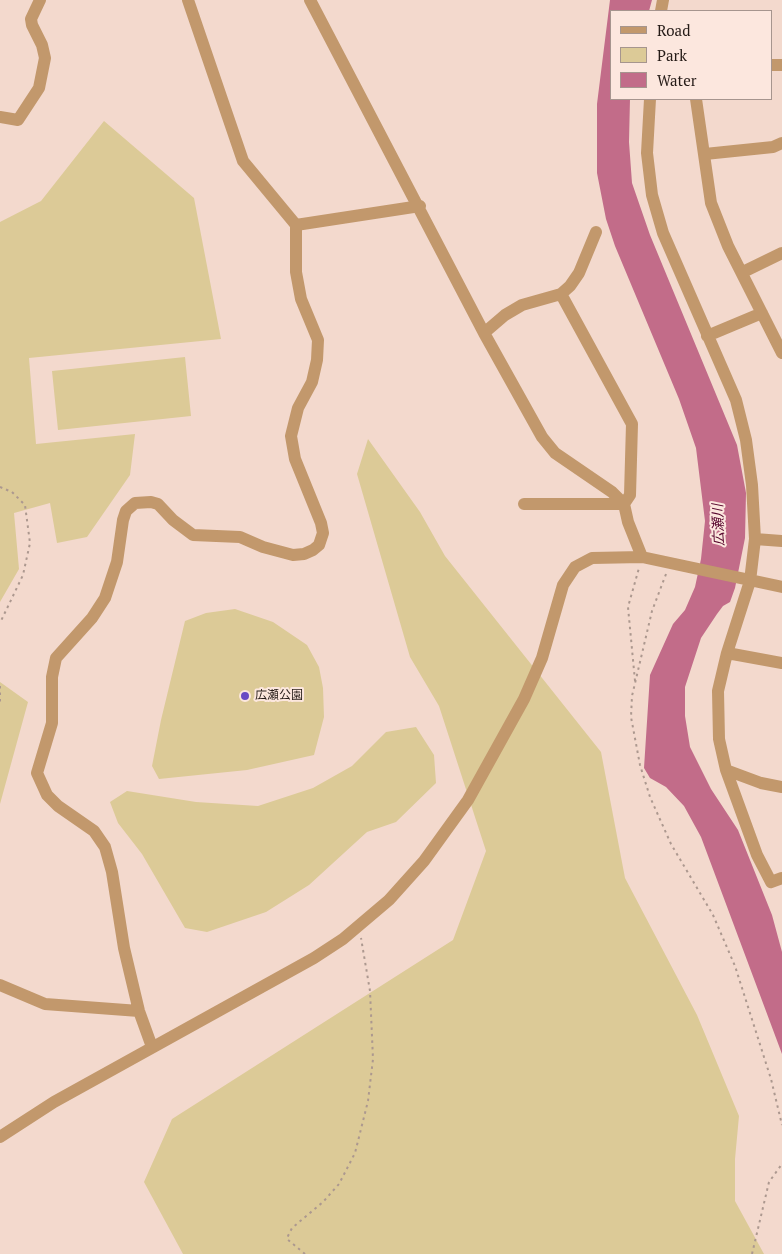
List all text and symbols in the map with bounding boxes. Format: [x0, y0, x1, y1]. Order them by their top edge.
legend [610, 10, 772, 100]
text: Road [657, 20, 690, 40]
text: Park [657, 45, 687, 65]
text: Water [657, 70, 696, 90]
water label: 広瀬川 [710, 504, 728, 546]
place label: 広瀬公園 [255, 689, 303, 703]
marker: 広瀬公園 [239, 690, 251, 702]

